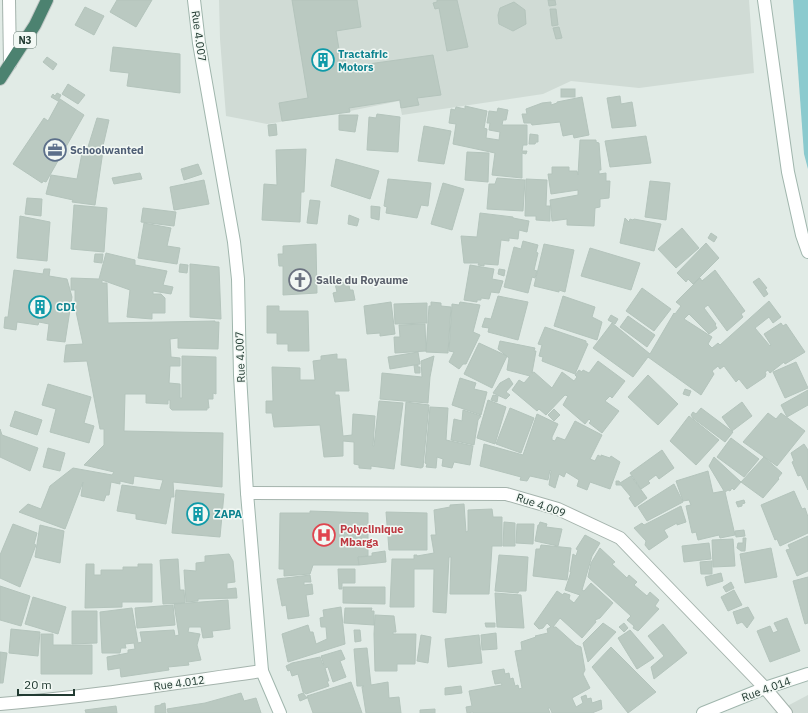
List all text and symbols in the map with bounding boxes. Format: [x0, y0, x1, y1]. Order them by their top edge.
street label: Rue 4.007 [188, 10, 210, 62]
road number: N3 [14, 32, 36, 48]
building icon: Tractafric Motors [310, 47, 336, 73]
place label: Tractafric Motors [338, 47, 388, 74]
office icon: Schoolwanted [42, 137, 68, 163]
place label: Schoolwanted [70, 143, 144, 157]
church icon: Salle du Royaume [287, 267, 313, 293]
place label: Salle du Royaume [316, 273, 408, 287]
building icon: CDI [27, 294, 53, 320]
place label: CDI [56, 300, 76, 314]
street label: Rue 4.007 [232, 331, 248, 383]
street label: Rue 4.009 [514, 490, 568, 520]
building icon: ZAPA [185, 501, 211, 527]
place label: ZAPA [214, 507, 243, 521]
hospital icon: Polyclinique Mbarga [311, 522, 337, 548]
place label: Polyclinique Mbarga [340, 522, 404, 549]
scale bar [18, 671, 74, 697]
street label: Rue 4.012 [153, 672, 205, 694]
street label: Rue 4.014 [739, 674, 793, 704]
text: 20 m [24, 677, 52, 692]

